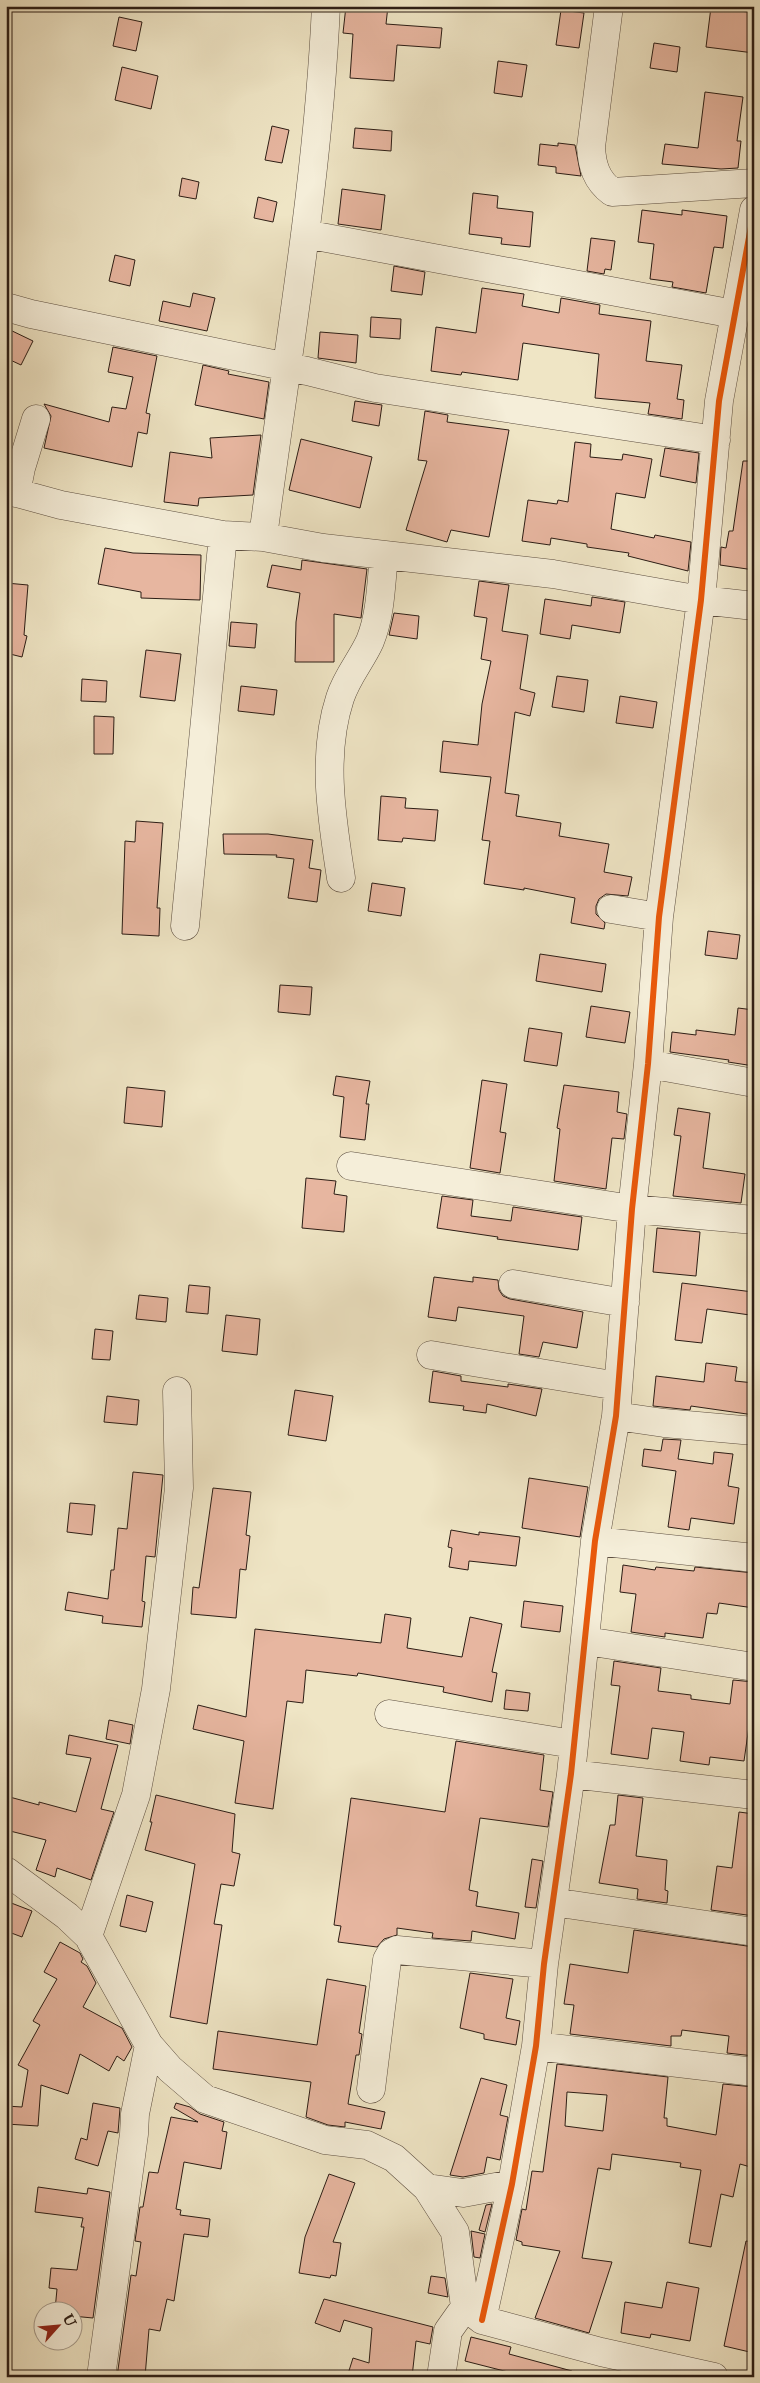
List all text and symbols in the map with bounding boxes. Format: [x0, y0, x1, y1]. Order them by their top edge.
north arrow [32, 2300, 82, 2350]
text: U [59, 2311, 79, 2330]

